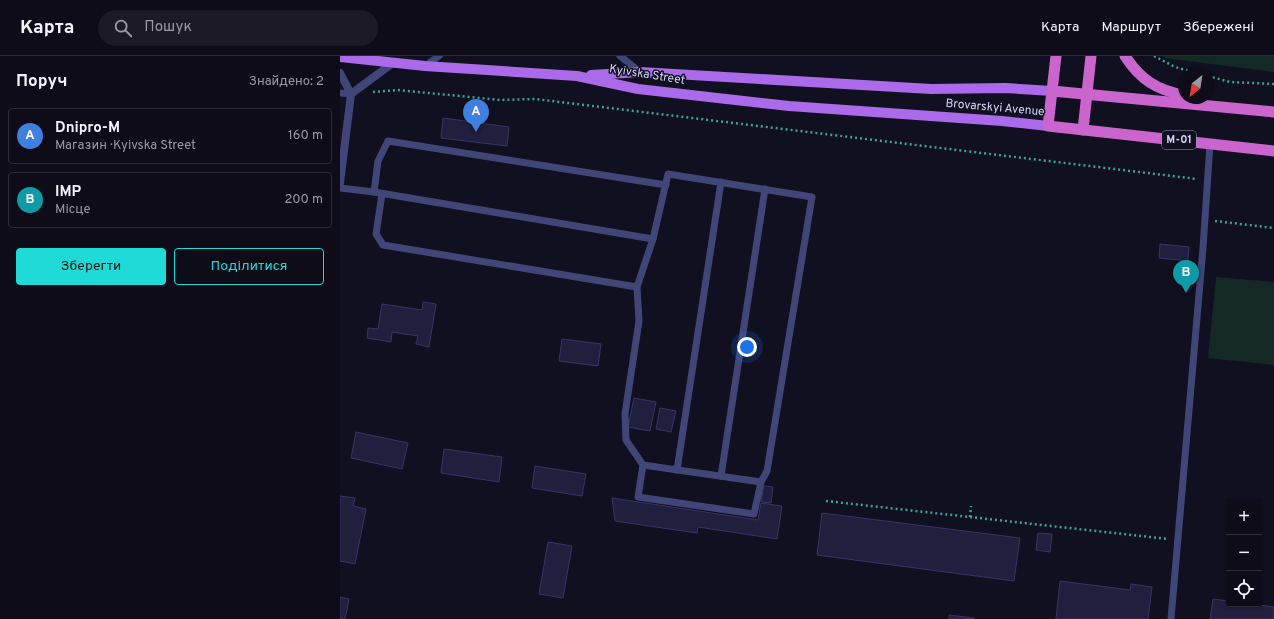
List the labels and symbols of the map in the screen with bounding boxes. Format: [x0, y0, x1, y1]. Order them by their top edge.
street label: Kyivska Street [608, 61, 686, 89]
north arrow [1178, 68, 1214, 104]
street label: Brovarskyi Avenue [945, 96, 1045, 120]
pin: A [463, 99, 489, 132]
road number: М-01 [1162, 131, 1196, 149]
pin: B [1173, 260, 1199, 293]
your location [737, 337, 757, 357]

